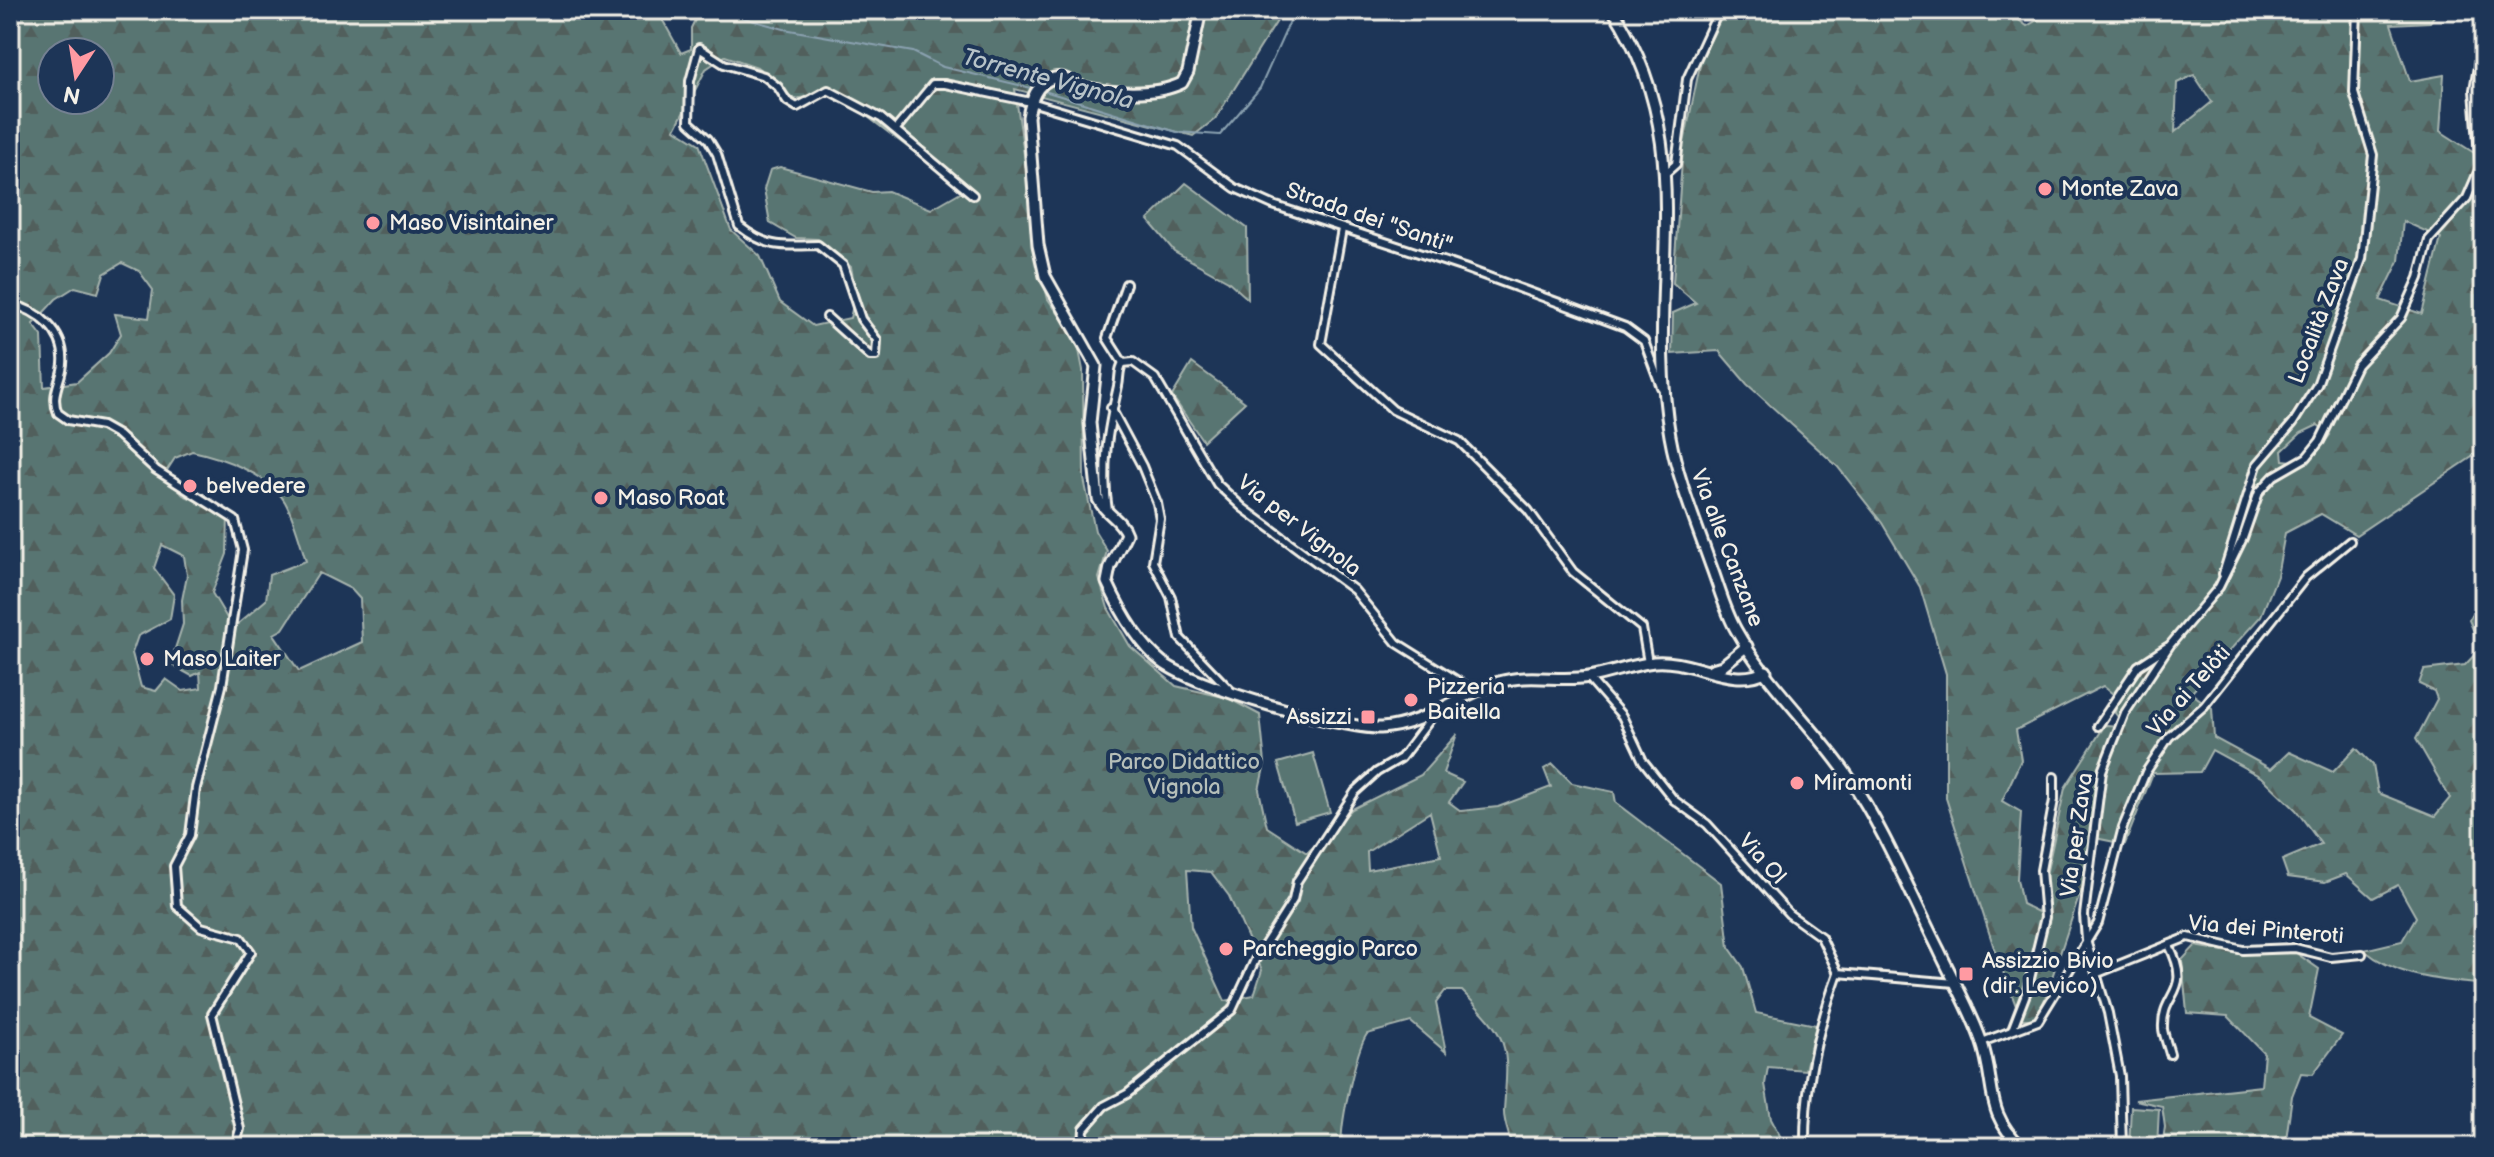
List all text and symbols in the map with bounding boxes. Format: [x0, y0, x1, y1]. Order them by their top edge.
north arrow [36, 36, 116, 116]
water label: Torrente Vignola [959, 42, 1137, 116]
text: N [61, 79, 83, 109]
place label: Monte Zava [2061, 176, 2179, 203]
street label: Strada dei "Santi" [1282, 177, 1456, 259]
marker: Monte Zava [2036, 180, 2054, 198]
place label: Maso Visintainer [389, 210, 554, 237]
marker: Maso Visintainer [364, 214, 382, 232]
street label: Località Zava [2283, 255, 2355, 387]
street label: Via alle Canzane [1684, 465, 1770, 631]
street label: Via per Vignola [1232, 469, 1366, 583]
place label: belvedere [206, 473, 306, 500]
marker: belvedere [181, 477, 199, 495]
place label: Maso Roat [617, 485, 725, 512]
marker: Maso Roat [592, 489, 610, 507]
street label: Via ai Telòti [2141, 640, 2237, 742]
place label: Maso Laiter [163, 646, 281, 673]
marker: Maso Laiter [138, 650, 156, 668]
place label: Pizzeria Baitella [1427, 674, 1505, 726]
marker: Pizzeria Baitella [1402, 691, 1420, 709]
place label: Assizzi [1286, 704, 1352, 731]
marker: Assizzi [1359, 708, 1377, 726]
park label: Parco Didattico Vignola [1108, 749, 1260, 801]
place label: Miramonti [1813, 770, 1912, 797]
street label: Via per Zava [2055, 771, 2099, 899]
marker: Miramonti [1788, 774, 1806, 792]
street label: Via Ol [1732, 828, 1792, 890]
street label: Via dei Pinteroti [2187, 910, 2345, 950]
place label: Parcheggio Parco [1242, 936, 1418, 963]
marker: Parcheggio Parco [1217, 940, 1235, 958]
place label: Assizzio Bivio (dir. Levico) [1982, 948, 2114, 1000]
marker: Assizzio Bivio (dir. Levico) [1957, 965, 1975, 983]

